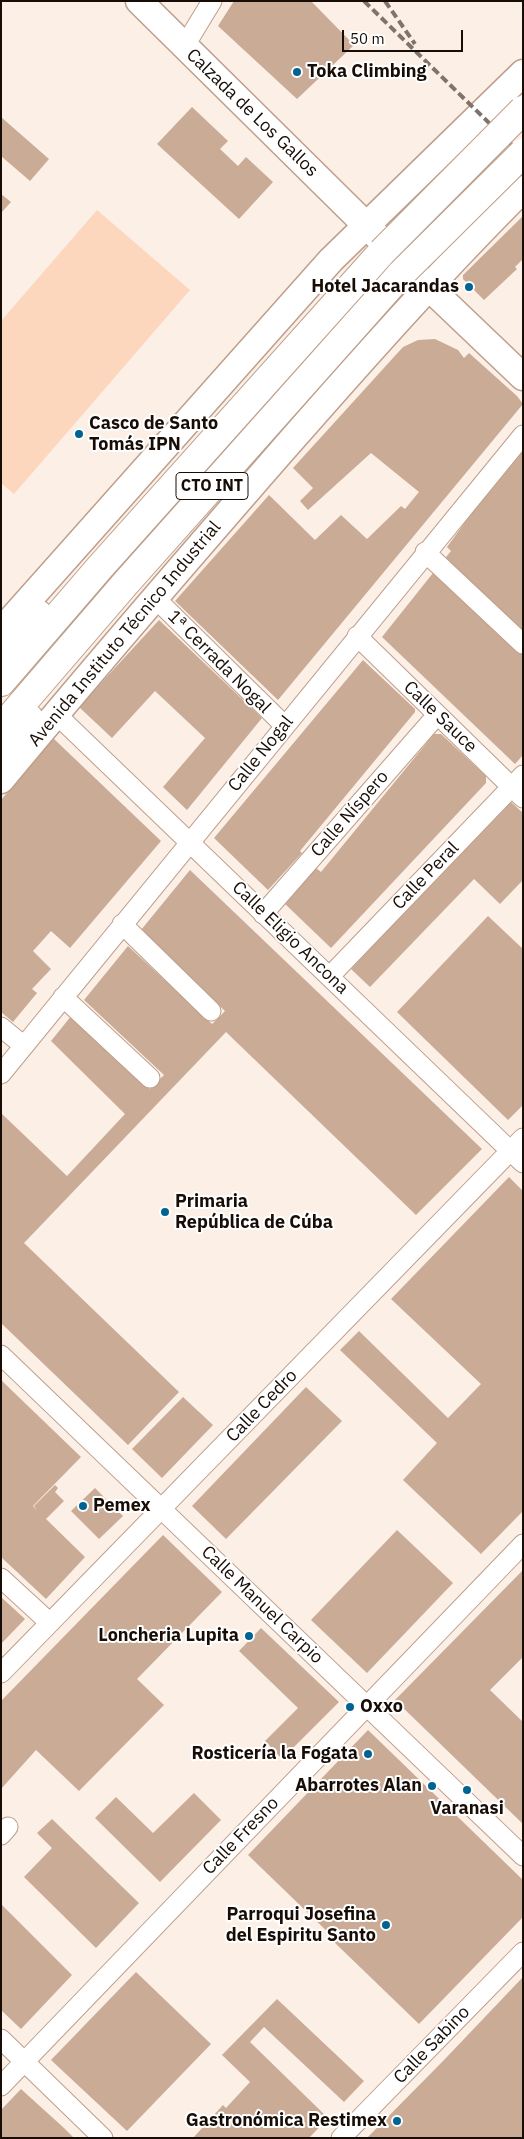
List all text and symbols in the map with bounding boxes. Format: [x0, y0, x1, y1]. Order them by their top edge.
scale bar [344, 20, 465, 52]
text: 50 m [350, 29, 385, 48]
street label: Calzada de Los Gallos [182, 44, 322, 182]
place label: Toka Climbing [307, 61, 427, 83]
marker: Toka Climbing [291, 66, 303, 78]
place label: Hotel Jacarandas [311, 276, 459, 298]
marker: Hotel Jacarandas [463, 281, 475, 293]
place label: Casco de Santo Tomás IPN [89, 413, 218, 456]
marker: Casco de Santo Tomás IPN [73, 428, 85, 440]
road number: CTO INT [176, 472, 248, 500]
street label: Avenida Instituto Técnico Industrial [24, 517, 226, 751]
street label: 1ª Cerrada Nogal [163, 606, 275, 718]
street label: Calle Sauce [399, 677, 481, 757]
street label: Calle Nogal [224, 712, 298, 796]
street label: Calle Níspero [307, 766, 393, 862]
street label: Calle Peral [388, 838, 464, 914]
street label: Calle Eligio Ancona [227, 877, 353, 999]
place label: Primaria República de Cúba [175, 1191, 333, 1234]
marker: Primaria República de Cúba [159, 1206, 171, 1218]
street label: Calle Cedro [222, 1365, 302, 1447]
place label: Pemex [93, 1495, 151, 1517]
marker: Pemex [77, 1500, 89, 1512]
street label: Calle Manuel Carpio [197, 1541, 327, 1669]
place label: Loncheria Lupita [98, 1625, 239, 1647]
marker: Loncheria Lupita [243, 1630, 255, 1642]
place label: Oxxo [360, 1696, 403, 1718]
marker: Oxxo [344, 1701, 356, 1713]
place label: Rosticería la Fogata [192, 1743, 358, 1765]
marker: Rosticería la Fogata [362, 1748, 374, 1760]
place label: Abarrotes Alan [295, 1775, 422, 1797]
marker: Abarrotes Alan [426, 1780, 438, 1792]
marker: Varanasi [461, 1784, 473, 1796]
street label: Calle Fresno [199, 1793, 283, 1879]
place label: Varanasi [430, 1798, 504, 1820]
place label: Parroqui Josefina del Espiritu Santo [226, 1904, 376, 1946]
marker: Parroqui Josefina del Espiritu Santo [380, 1919, 392, 1931]
street label: Calle Sabino [390, 2002, 474, 2088]
place label: Gastronómica Restimex [186, 2110, 387, 2132]
marker: Gastronómica Restimex [391, 2115, 403, 2127]

